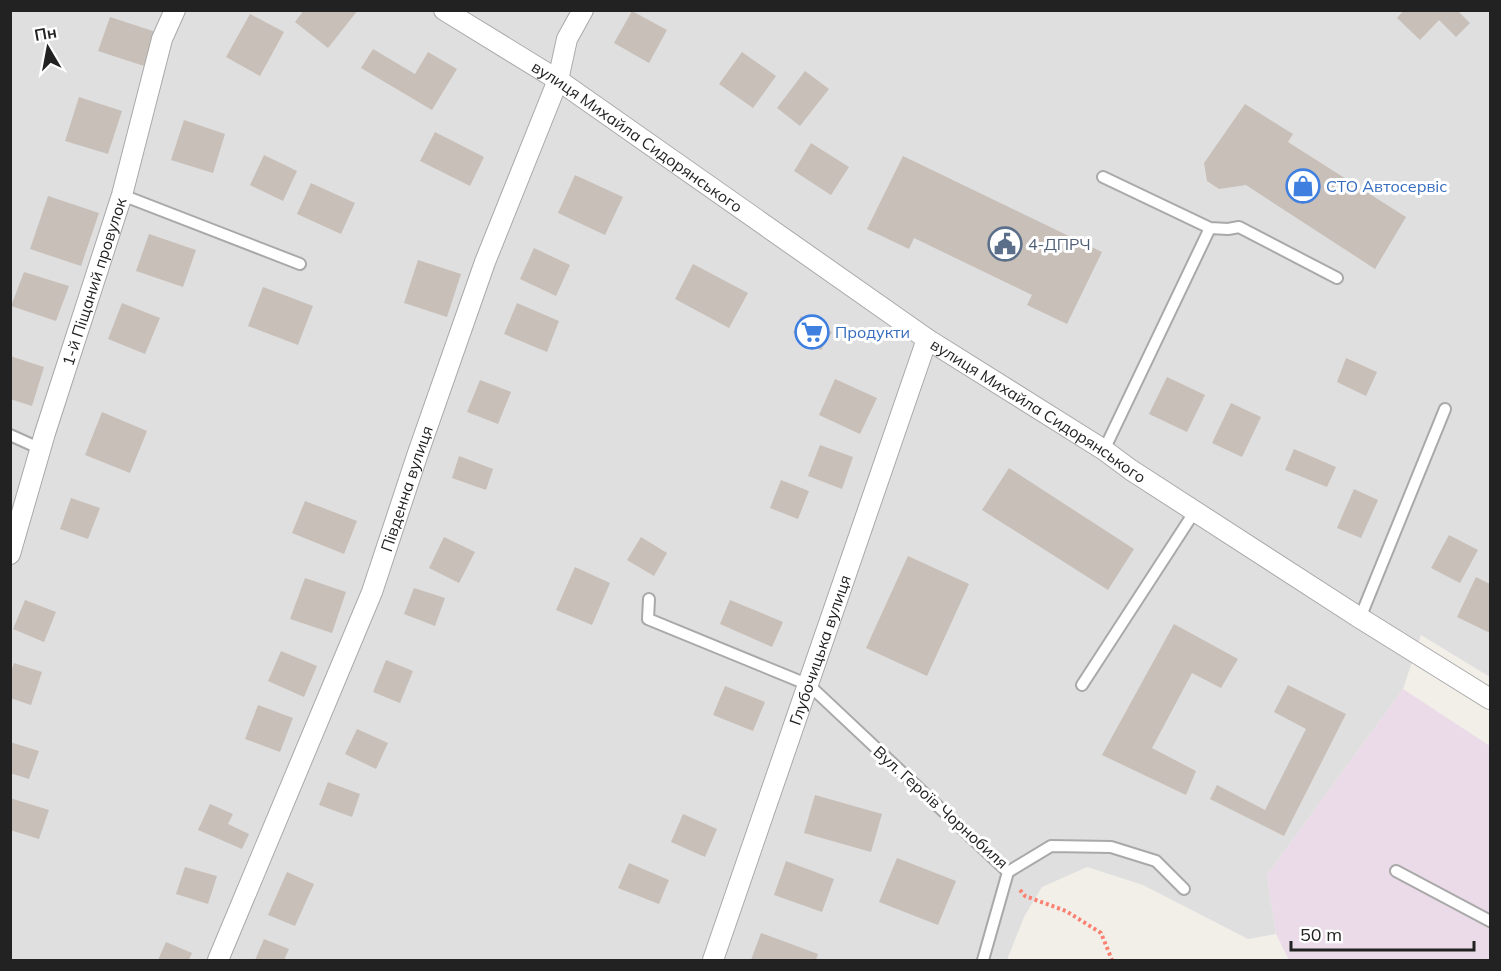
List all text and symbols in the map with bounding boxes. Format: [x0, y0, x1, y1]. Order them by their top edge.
north arrow [18, 18, 78, 78]
text: Пн [33, 21, 58, 45]
street label: вулиця Михайла Сидорянського [528, 56, 747, 216]
shop icon: СТО Автосервіс [1285, 168, 1321, 204]
place label: СТО Автосервіс [1326, 176, 1447, 196]
street label: 1-й Піщаний провулок [57, 195, 131, 368]
public building icon: 4-ДПРЧ [987, 226, 1023, 262]
place label: 4-ДПРЧ [1028, 234, 1091, 254]
supermarket icon: Продукти [794, 314, 830, 350]
place label: Продукти [835, 322, 910, 342]
street label: вулиця Михайла Сидорянського [927, 334, 1150, 487]
street label: Південна вулиця [376, 423, 437, 554]
street label: Глубочицька вулиця [785, 572, 855, 728]
street label: Вул. Героїв Чорнобиля [870, 741, 1012, 873]
scale bar [1291, 914, 1474, 952]
text: 50 m [1300, 923, 1342, 946]

